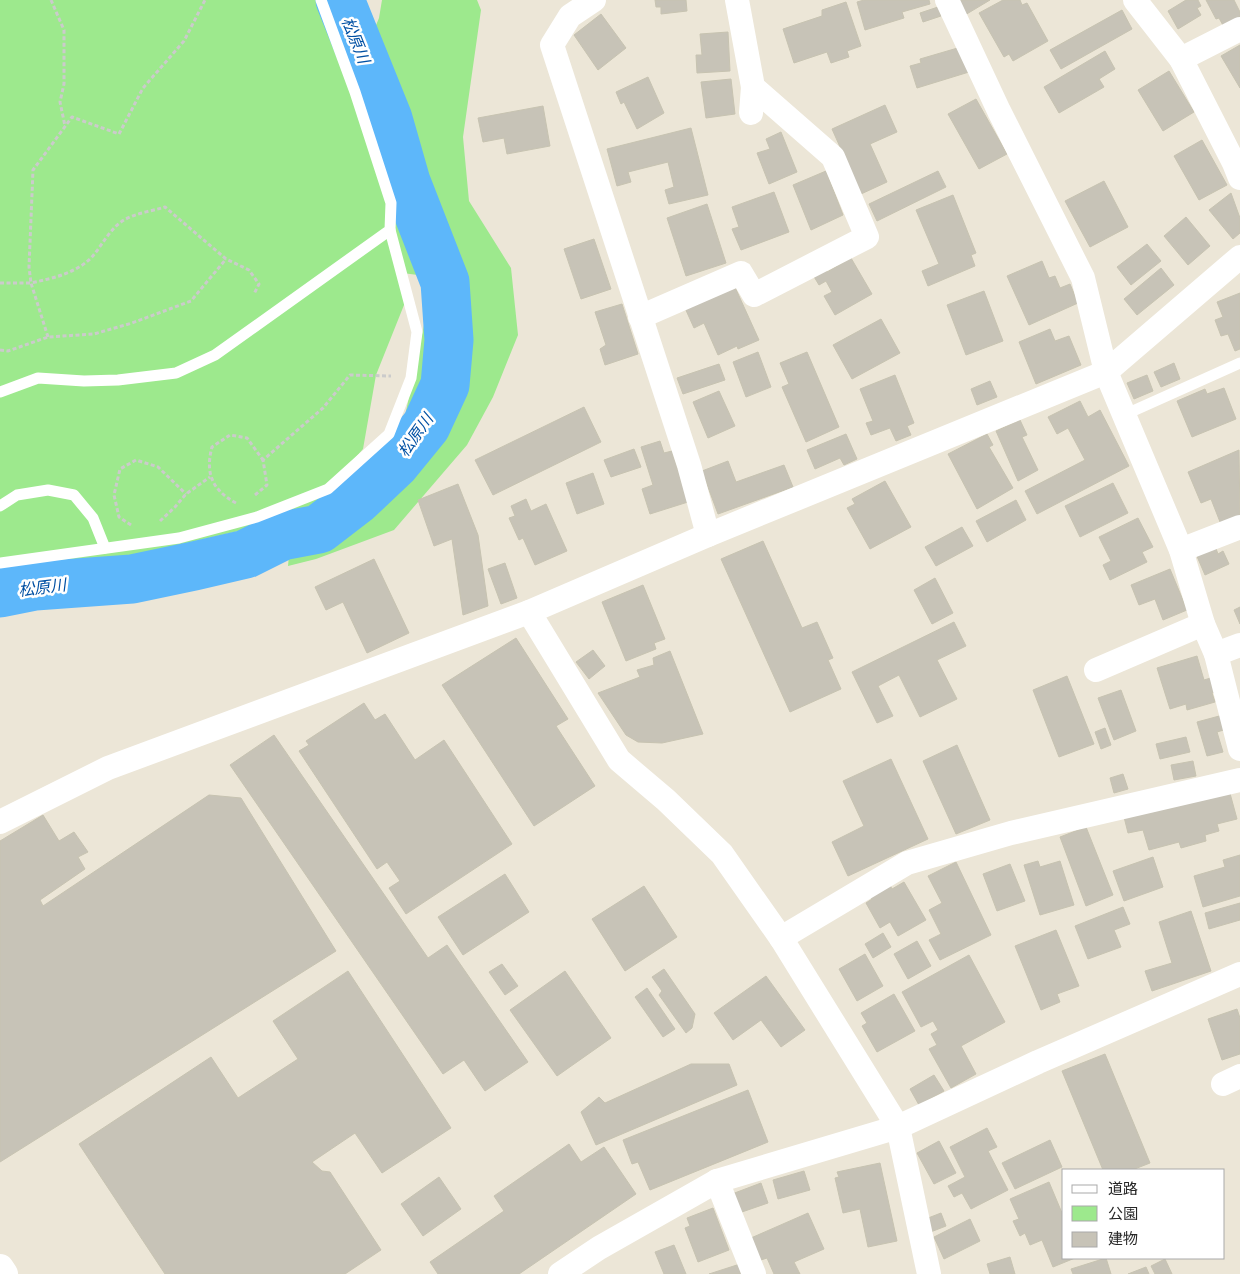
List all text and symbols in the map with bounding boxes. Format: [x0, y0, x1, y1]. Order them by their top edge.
water label: 松原川 [338, 14, 374, 68]
water label: 松原川 [394, 409, 438, 460]
water label: 松原川 [17, 575, 69, 600]
legend [1062, 1169, 1225, 1259]
text: 道路 [1108, 1179, 1138, 1198]
text: 公園 [1108, 1204, 1138, 1223]
text: 建物 [1108, 1229, 1138, 1248]

